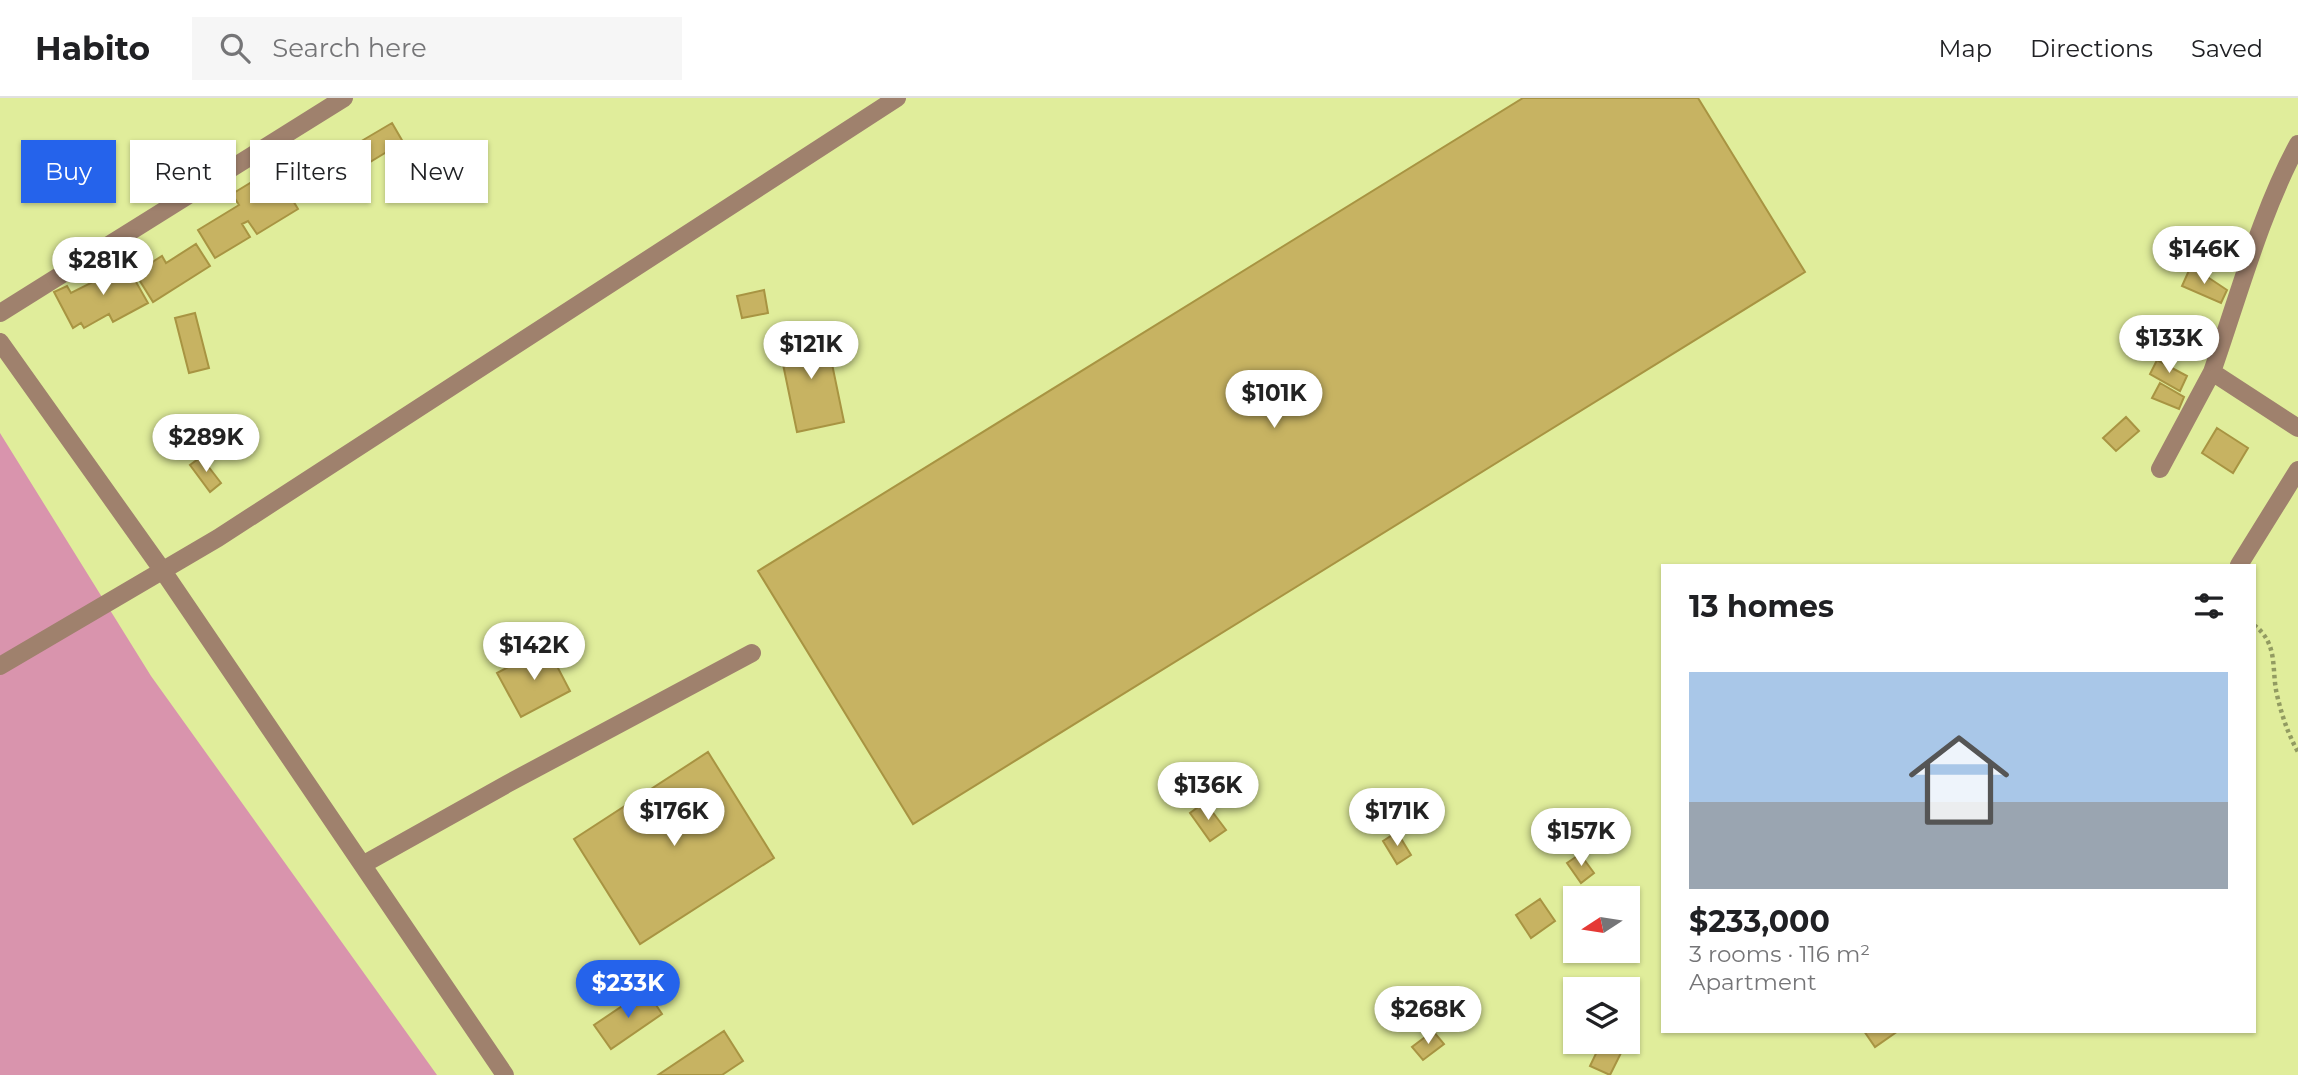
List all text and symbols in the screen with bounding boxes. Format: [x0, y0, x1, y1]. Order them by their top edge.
search box [192, 17, 682, 80]
text: Habito [35, 28, 150, 68]
icon: search [216, 29, 254, 67]
text: Search here [272, 32, 427, 64]
text: Map [1939, 34, 1992, 63]
text: Directions [2030, 34, 2153, 63]
text: Saved [2191, 34, 2263, 63]
chip: Buy [21, 140, 116, 203]
chip: Rent [130, 140, 236, 203]
chip: Filters [250, 140, 371, 203]
chip: New [385, 140, 488, 203]
pin: $146K [2155, 226, 2253, 286]
text: $146K [2169, 235, 2239, 263]
pin: $281K [54, 238, 152, 297]
text: $281K [68, 246, 138, 274]
pin: $133K [2120, 316, 2218, 375]
pin: $121K [762, 322, 860, 381]
text: $133K [2135, 324, 2203, 352]
text: $121K [779, 330, 843, 358]
pin: $101K [1225, 370, 1323, 430]
text: $101K [1241, 379, 1307, 407]
pin: $289K [157, 414, 255, 474]
text: $289K [168, 423, 244, 451]
icon: filters [2190, 587, 2228, 625]
text: 13 homes [1689, 588, 1834, 625]
pin: $142K [485, 622, 583, 682]
text: $142K [499, 631, 569, 659]
icon: home [1896, 717, 2022, 843]
pin: $136K [1159, 762, 1257, 822]
text: $136K [1174, 771, 1242, 799]
pin: $176K [625, 788, 723, 848]
pin: $171K [1348, 788, 1446, 848]
text: $176K [640, 797, 708, 825]
text: $171K [1365, 797, 1429, 825]
pin: $157K [1532, 808, 1630, 868]
text: $157K [1547, 817, 1615, 845]
north arrow [1563, 886, 1640, 962]
map controls [1563, 886, 1640, 1054]
text: $233,000 [1689, 903, 1830, 940]
text: 3 rooms · 116 m² [1689, 940, 1870, 968]
pin: $233K [579, 960, 677, 1020]
text: Apartment [1689, 968, 1817, 996]
text: $233K [592, 969, 664, 997]
button: layers [1563, 977, 1640, 1054]
pin: $268K [1379, 986, 1477, 1046]
text: $268K [1390, 995, 1466, 1023]

